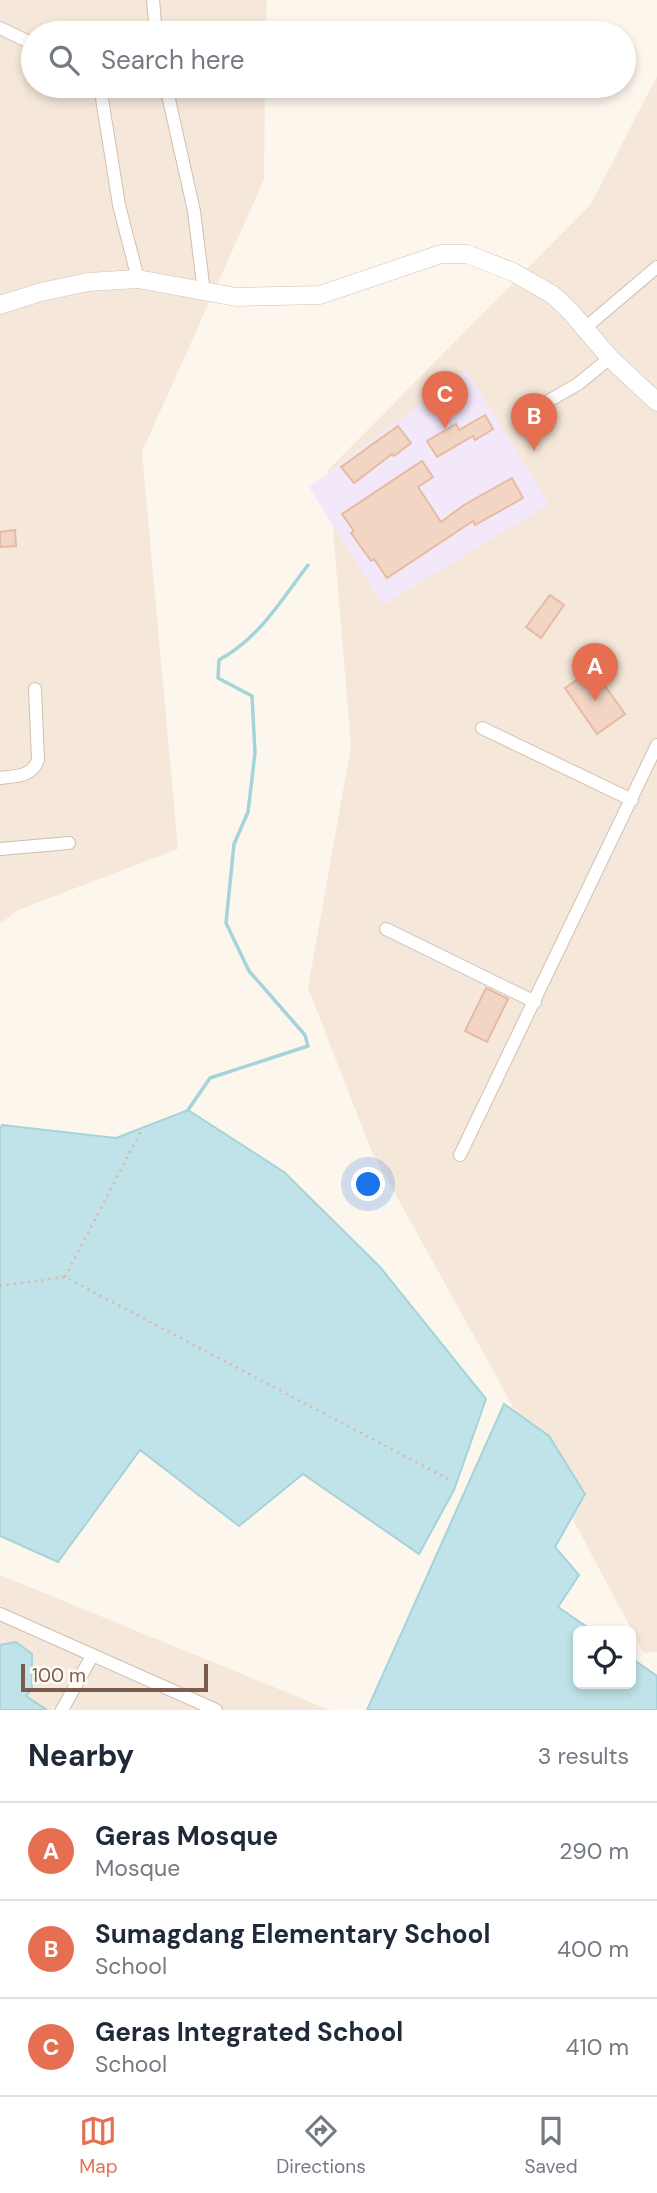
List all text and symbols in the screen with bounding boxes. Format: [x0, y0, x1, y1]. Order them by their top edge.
search box [21, 21, 636, 98]
icon: search [45, 41, 83, 79]
text: Search here [101, 43, 244, 77]
pin: C [422, 371, 468, 429]
pin: B [511, 393, 557, 451]
pin: A [572, 643, 618, 701]
your location [351, 1167, 385, 1201]
map controls [573, 1626, 636, 1689]
button: locate [573, 1626, 636, 1689]
scale bar [21, 1661, 208, 1693]
text: 100 m [32, 1663, 86, 1688]
text: Nearby [28, 1736, 134, 1775]
text: 3 results [538, 1741, 629, 1771]
text: Geras Mosque [95, 1819, 278, 1853]
text: A [43, 1836, 59, 1866]
text: 290 m [559, 1836, 629, 1866]
text: Mosque [95, 1853, 180, 1883]
text: Sumagdang Elementary School [95, 1917, 490, 1951]
text: B [44, 1934, 58, 1964]
text: 400 m [557, 1934, 629, 1964]
text: School [95, 1951, 167, 1981]
text: Geras Integrated School [95, 2015, 403, 2049]
text: C [43, 2032, 59, 2062]
text: 410 m [566, 2032, 629, 2062]
text: School [95, 2049, 167, 2079]
tab: Map [79, 2112, 118, 2179]
tab: Directions [276, 2112, 366, 2179]
tab: Saved [524, 2112, 578, 2179]

